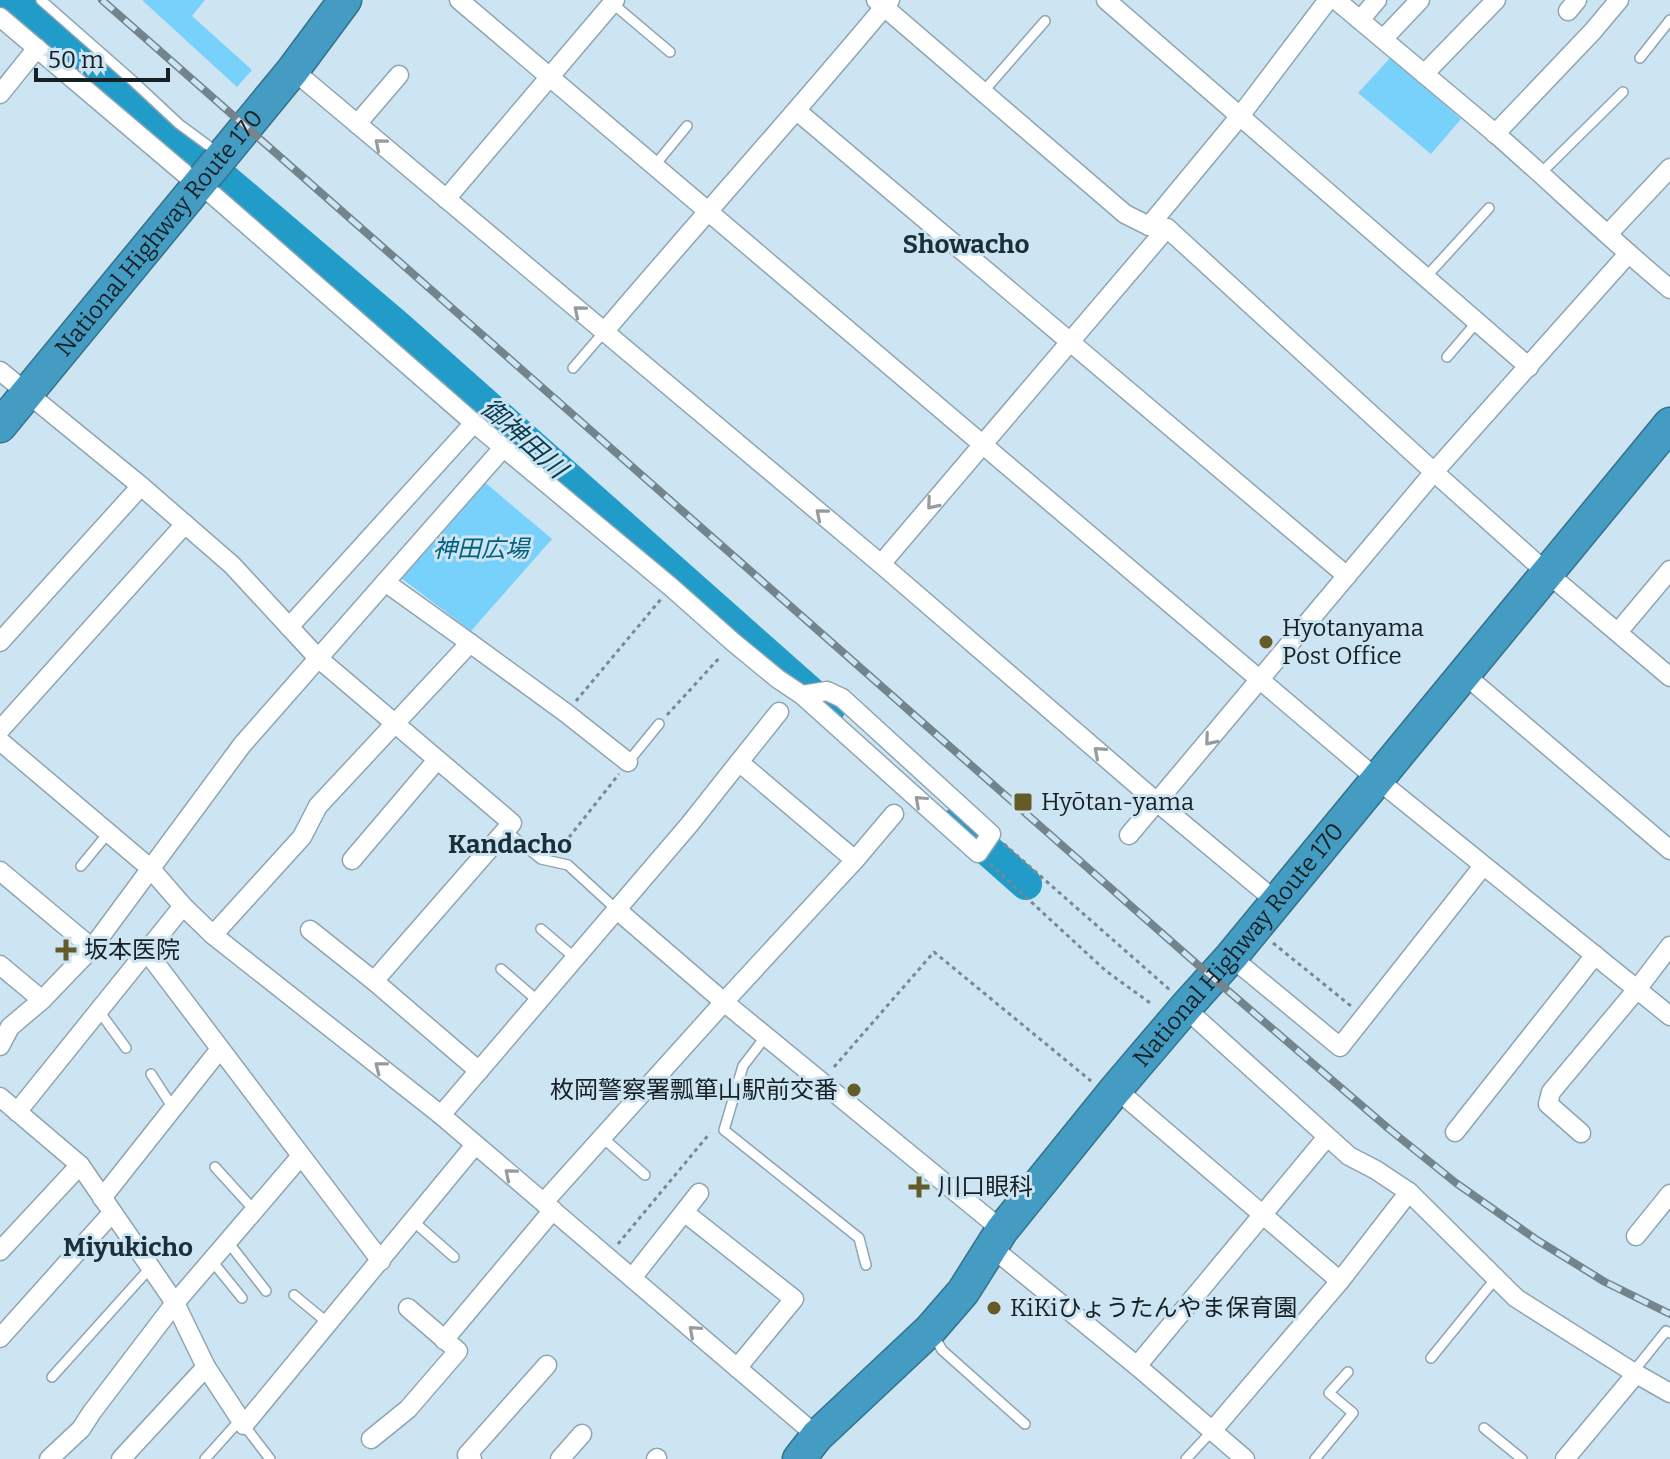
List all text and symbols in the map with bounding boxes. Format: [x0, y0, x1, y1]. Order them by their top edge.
scale bar [36, 32, 168, 82]
text: 50 m [48, 46, 104, 74]
street label: National Highway Route 170 [49, 104, 268, 362]
one-way arrow [375, 139, 389, 154]
district label: Showacho [902, 229, 1030, 260]
one-way arrow [574, 306, 589, 321]
water label: 御神田川 [475, 392, 575, 487]
one-way arrow [927, 495, 942, 509]
one-way arrow [816, 509, 831, 524]
park label: 神田広場 [433, 535, 532, 563]
place label: Hyotanyama Post Office [1282, 614, 1424, 670]
marker: Hyotanyama Post Office [1257, 633, 1275, 651]
one-way arrow [1205, 730, 1220, 745]
one-way arrow [1093, 747, 1108, 762]
place label: Hyōtan-yama [1041, 788, 1194, 816]
marker: Hyōtan-yama [1012, 791, 1034, 813]
one-way arrow [915, 797, 930, 811]
street label: National Highway Route 170 [1127, 817, 1349, 1072]
district label: Kandacho [448, 829, 572, 860]
place label: 坂本医院 [84, 936, 180, 964]
marker: 坂本医院 [55, 939, 77, 961]
one-way arrow [375, 1062, 389, 1077]
place label: 枚岡警察署瓢箪山駅前交番 [550, 1076, 838, 1104]
marker: 枚岡警察署瓢箪山駅前交番 [845, 1081, 863, 1099]
one-way arrow [504, 1169, 519, 1184]
place label: 川口眼科 [937, 1173, 1033, 1201]
marker: 川口眼科 [908, 1176, 930, 1198]
district label: Miyukicho [63, 1232, 193, 1263]
place label: KiKiひょうたんやま保育園 [1010, 1294, 1298, 1322]
marker: KiKiひょうたんやま保育園 [985, 1299, 1003, 1317]
one-way arrow [689, 1326, 703, 1341]

